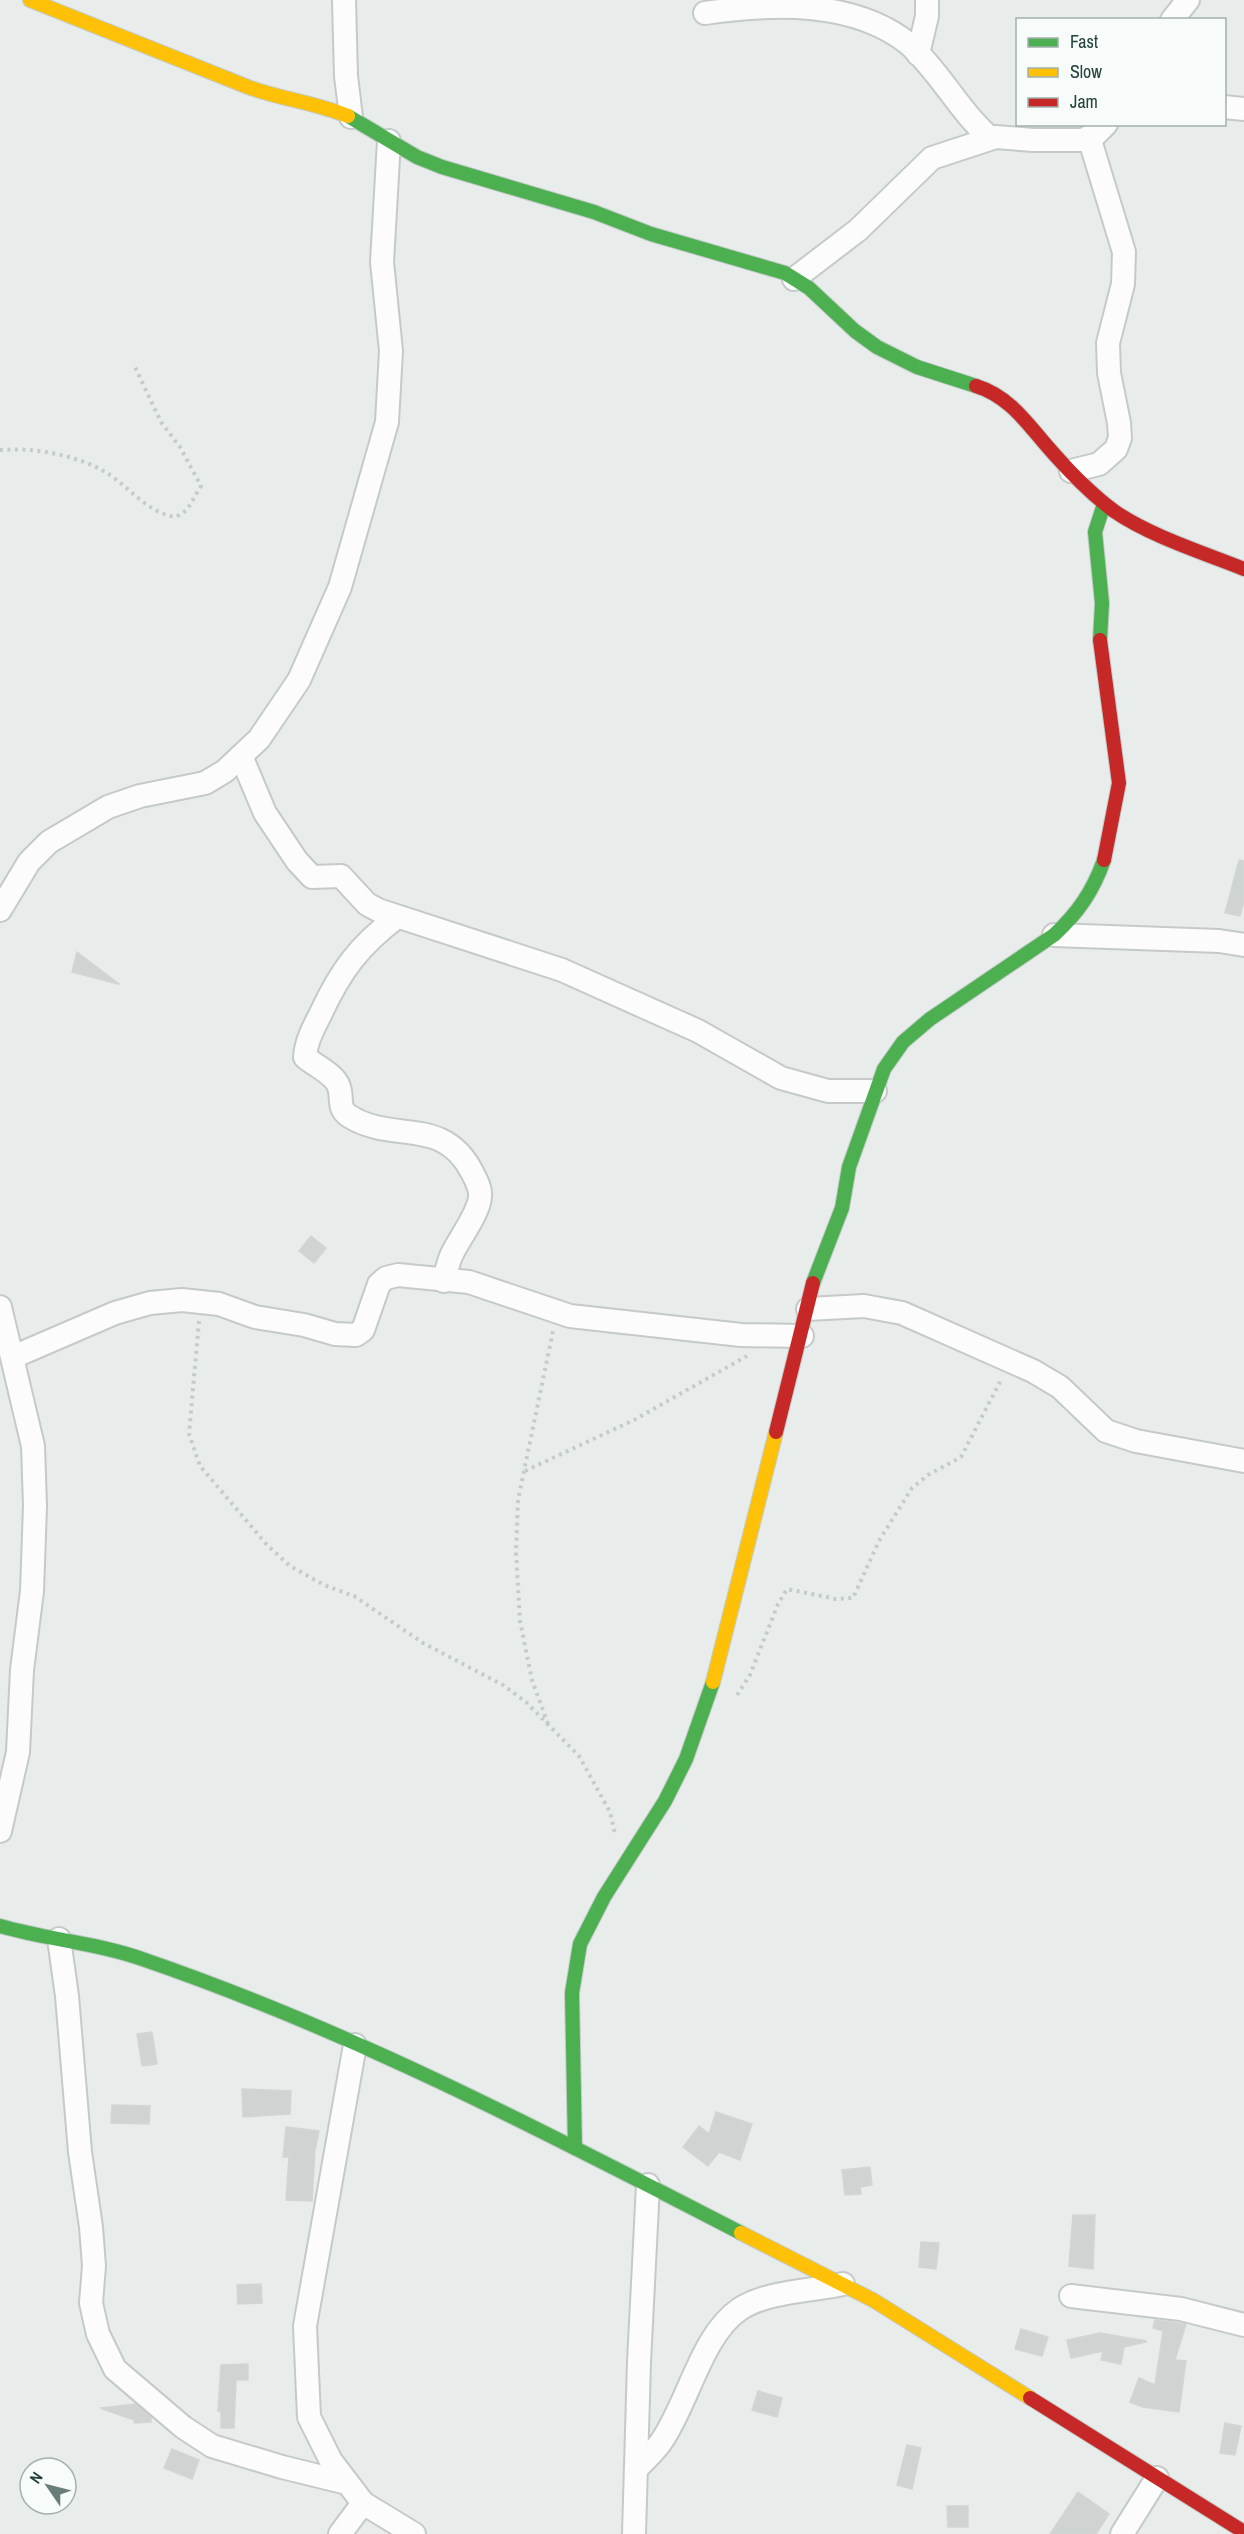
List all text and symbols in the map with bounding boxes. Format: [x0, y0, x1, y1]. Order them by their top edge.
legend [1016, 18, 1226, 126]
text: Fast [1070, 29, 1098, 54]
text: Slow [1070, 59, 1102, 84]
text: Jam [1070, 89, 1098, 114]
north arrow [18, 2456, 78, 2516]
text: N [24, 2467, 47, 2488]

